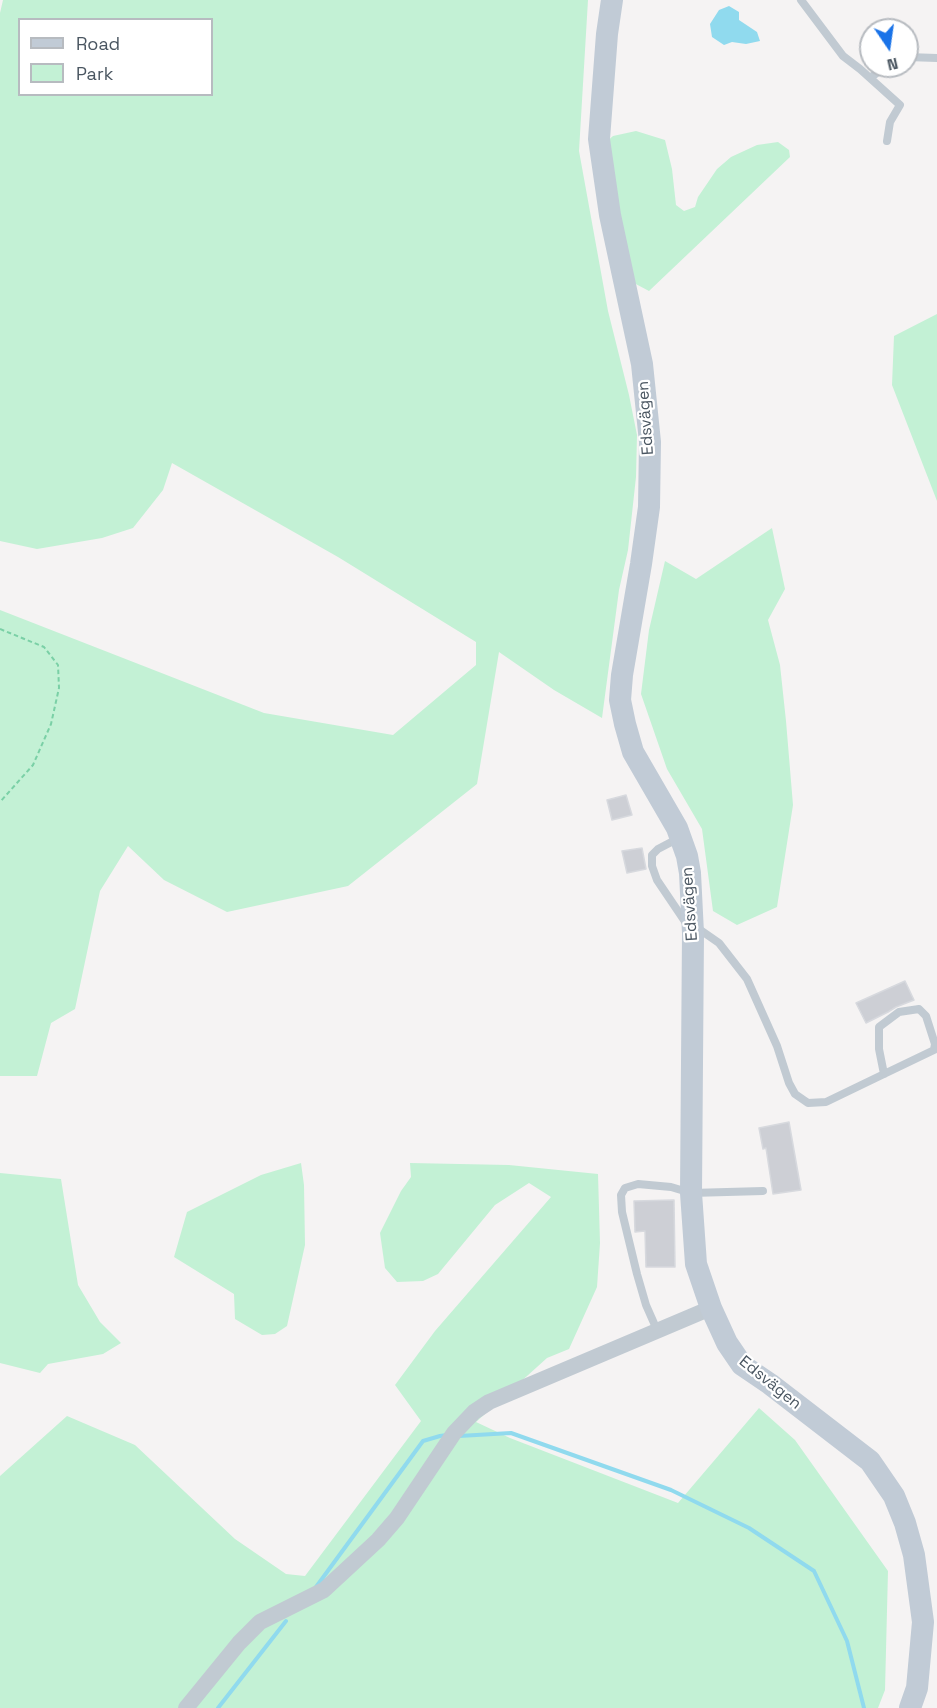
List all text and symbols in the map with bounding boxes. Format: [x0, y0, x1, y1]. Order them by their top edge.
legend [18, 18, 213, 96]
north arrow [859, 18, 919, 78]
text: Road [76, 32, 120, 55]
text: N [885, 53, 900, 76]
text: Park [76, 62, 113, 85]
street label: Edsvägen [634, 380, 658, 456]
street label: Edsvägen [678, 866, 702, 942]
street label: Edsvägen [735, 1352, 805, 1414]

